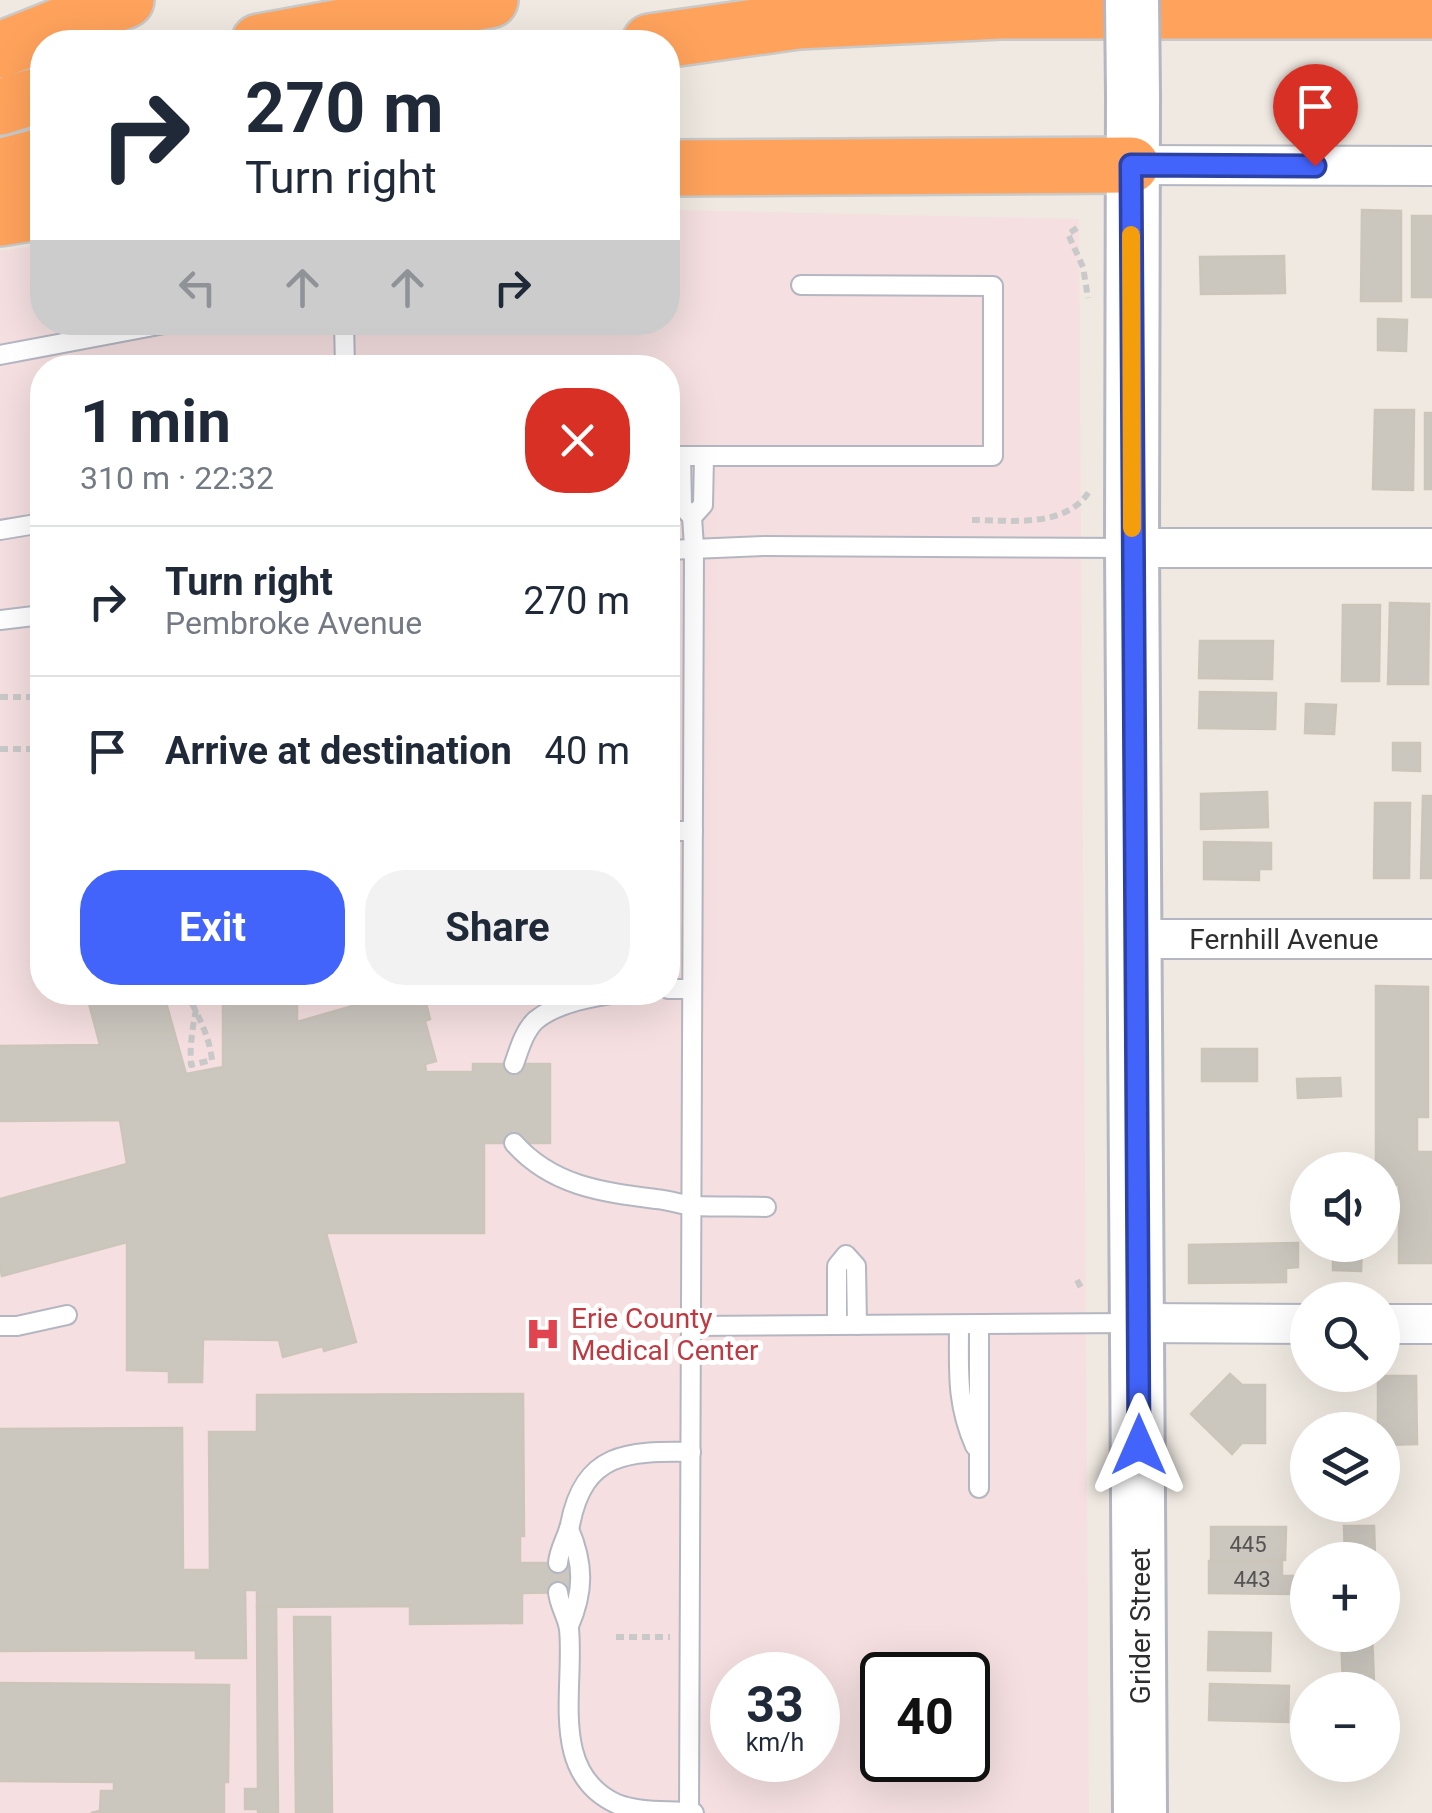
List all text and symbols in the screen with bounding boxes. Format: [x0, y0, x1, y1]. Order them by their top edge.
pin [1273, 64, 1358, 167]
text: 270 m [245, 67, 444, 149]
icon: right [80, 70, 210, 200]
icon: arrive [1288, 79, 1343, 134]
text: Turn right [245, 151, 437, 204]
icon: left [170, 260, 225, 315]
icon: ahead [275, 260, 330, 315]
icon: ahead [380, 260, 435, 315]
icon: right [485, 260, 540, 315]
text: 1 min [80, 386, 231, 457]
button: close [525, 388, 630, 493]
text: 310 m · 22:32 [80, 459, 274, 497]
text: Turn right [165, 560, 333, 604]
icon: right [80, 574, 135, 629]
text: 270 m [523, 579, 630, 623]
text: Pembroke Avenue [165, 604, 422, 642]
icon: arrive [80, 724, 135, 779]
text: Arrive at destination [165, 729, 512, 773]
text: 40 m [545, 729, 630, 773]
button: Exit [80, 870, 345, 985]
button: Share [365, 870, 630, 985]
street label: Fernhill Avenue [1189, 923, 1379, 956]
map controls [1290, 1152, 1400, 1782]
button: sound [1290, 1152, 1400, 1262]
button: search [1290, 1282, 1400, 1392]
place label: Erie County Medical Center [571, 1302, 759, 1367]
hospital icon: Erie County Medical Center [524, 1315, 562, 1353]
position arrow [1087, 1393, 1191, 1497]
button: layers [1290, 1412, 1400, 1522]
house number: 445 [1229, 1532, 1267, 1557]
button: + [1290, 1542, 1400, 1652]
street label: Grider Street [1124, 1548, 1157, 1704]
house number: 443 [1233, 1567, 1271, 1592]
speed limit sign: 40 [860, 1652, 990, 1782]
button: − [1290, 1672, 1400, 1782]
text: 33 [746, 1676, 804, 1734]
text: km/h [746, 1728, 804, 1757]

